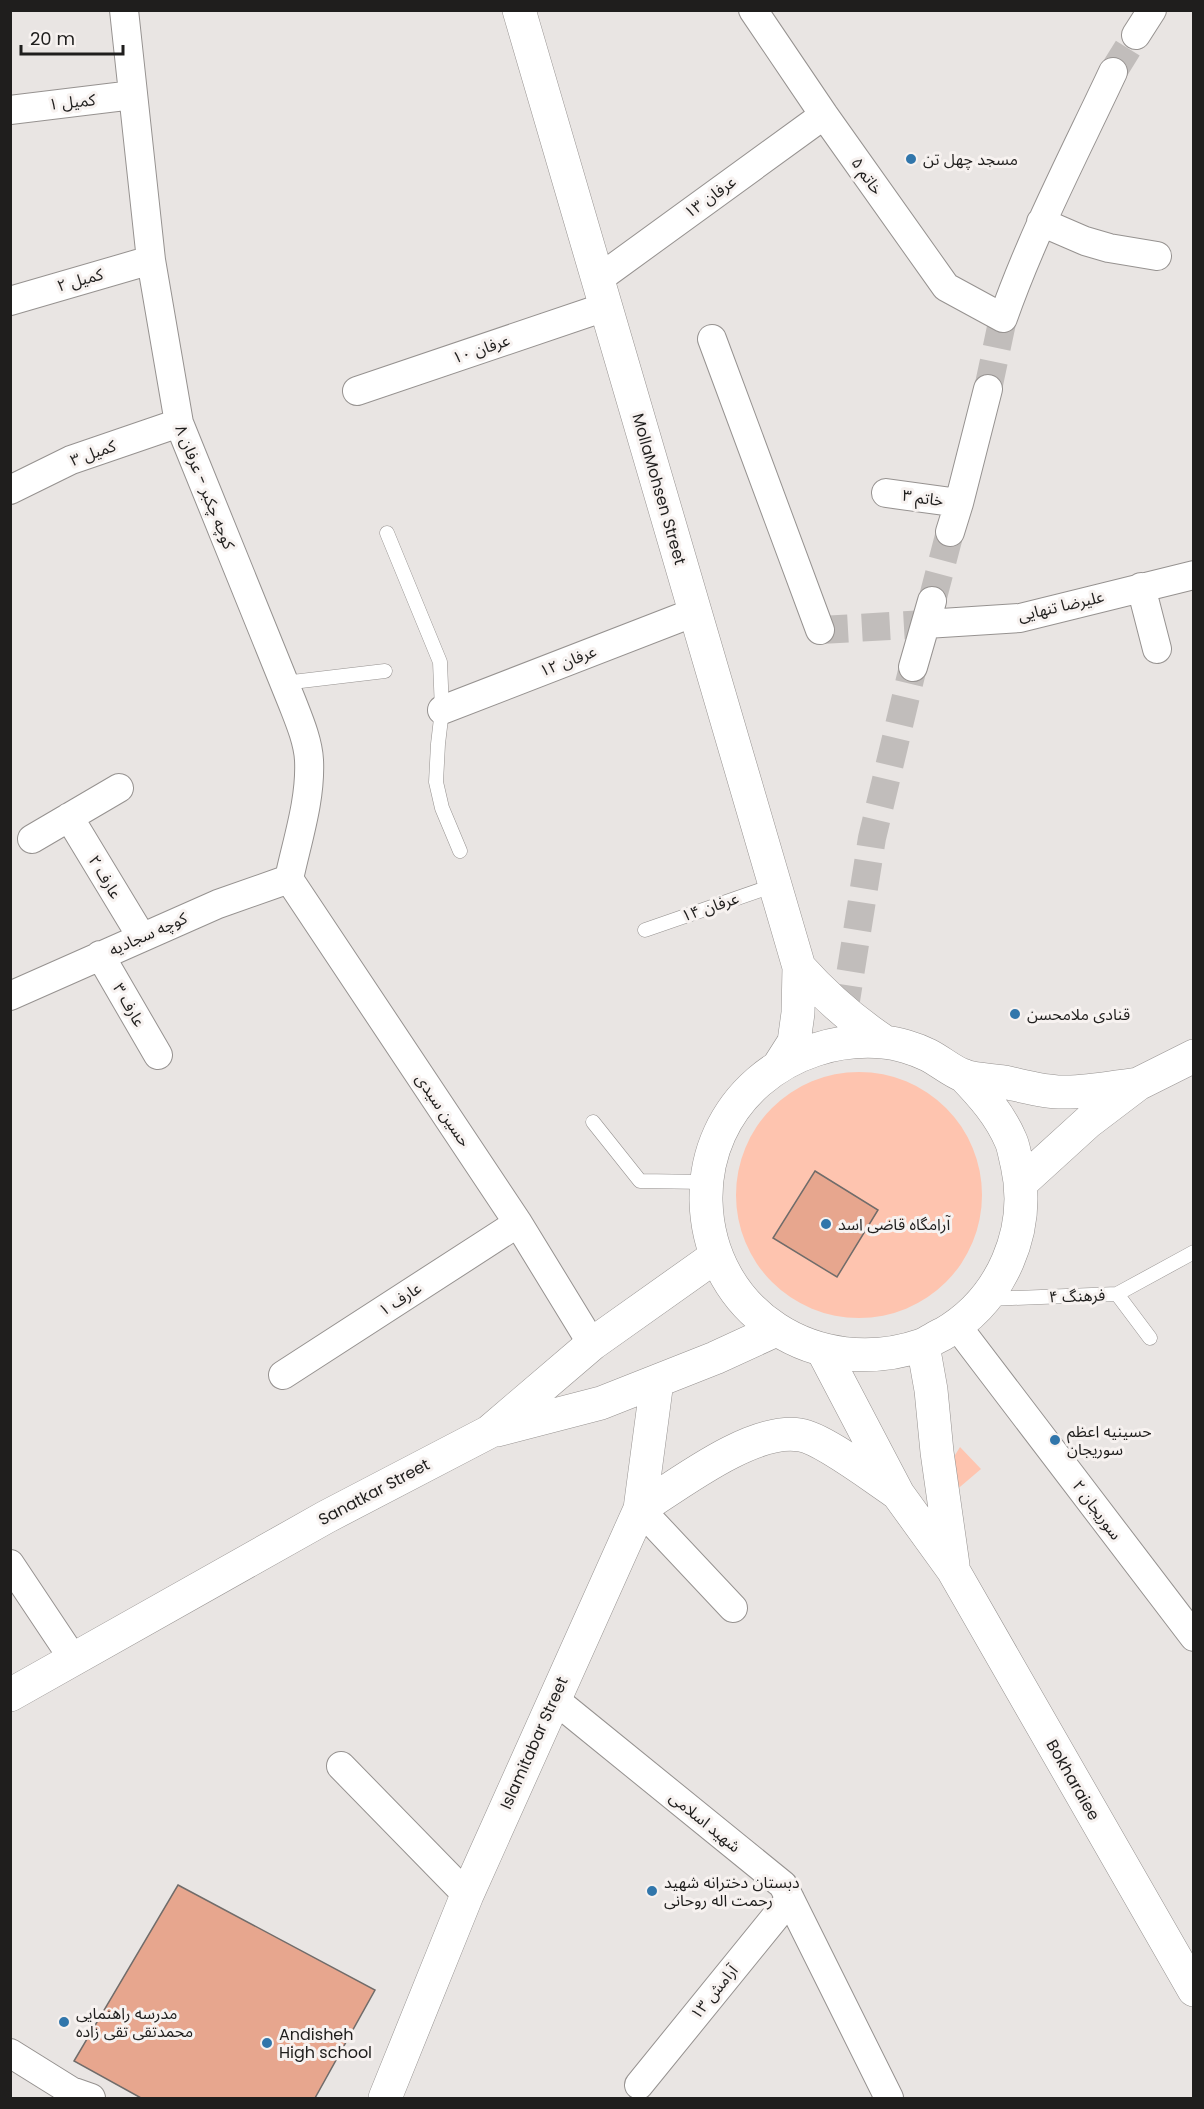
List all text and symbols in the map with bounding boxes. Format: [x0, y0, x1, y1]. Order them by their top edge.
scale bar [21, 18, 123, 56]
text: 20 m [30, 26, 75, 51]
street label: کمیل ۱ [47, 88, 97, 116]
place label: مسجد چهل تن [923, 148, 1018, 171]
street label: خاتم ۵ [845, 152, 888, 200]
marker: مسجد چهل تن [904, 152, 918, 166]
street label: عرفان ۱۳ [679, 170, 741, 224]
street label: کمیل ۲ [54, 262, 106, 298]
street label: عرفان ۱۰ [449, 328, 513, 370]
street label: MollaMohsen Street [626, 411, 692, 568]
street label: کوچه چکبر - عرفان ۸ [170, 421, 241, 553]
street label: کمیل ۳ [67, 434, 119, 472]
street label: خاتم ۳ [901, 484, 945, 513]
street label: علیرضا تنهایی [1016, 585, 1106, 627]
street label: عرفان ۱۲ [536, 640, 600, 682]
street label: عارف ۲ [83, 851, 127, 903]
street label: عرفان ۱۴ [678, 886, 742, 928]
street label: کوچه سجادیه [105, 906, 191, 961]
street label: عارف ۳ [107, 979, 151, 1031]
place label: قنادی ملامحسن [1027, 1003, 1130, 1026]
marker: قنادی ملامحسن [1008, 1007, 1022, 1021]
street label: حسین سیدی [410, 1069, 476, 1151]
place label: آرامگاه قاضی اسد [838, 1213, 951, 1236]
marker: آرامگاه قاضی اسد [819, 1217, 833, 1231]
street label: عارف ۱ [374, 1276, 426, 1322]
street label: فرهنگ ۴ [1048, 1284, 1106, 1308]
place label: حسینیه اعظم سوریجان [1067, 1420, 1152, 1461]
marker: حسینیه اعظم سوریجان [1048, 1433, 1062, 1447]
street label: Sanatkar Street [314, 1453, 434, 1531]
street label: سوریجان ۲ [1067, 1475, 1127, 1545]
street label: Islamitabar Street [494, 1673, 574, 1813]
street label: Bokharaiee [1041, 1735, 1105, 1825]
street label: شهید اسلامی [665, 1786, 745, 1858]
place label: دبستان دخترانه شهید رحمت اله روحانی [664, 1871, 800, 1912]
marker: دبستان دخترانه شهید رحمت اله روحانی [645, 1884, 659, 1898]
street label: آرامش ۱۳ [685, 1959, 744, 2024]
place label: مدرسه راهنمایی محمدتقی تقی زاده [76, 2002, 193, 2043]
marker: مدرسه راهنمایی محمدتقی تقی زاده [57, 2015, 71, 2029]
place label: Andisheh High school [279, 2023, 372, 2064]
marker: Andisheh High school [260, 2036, 274, 2050]

